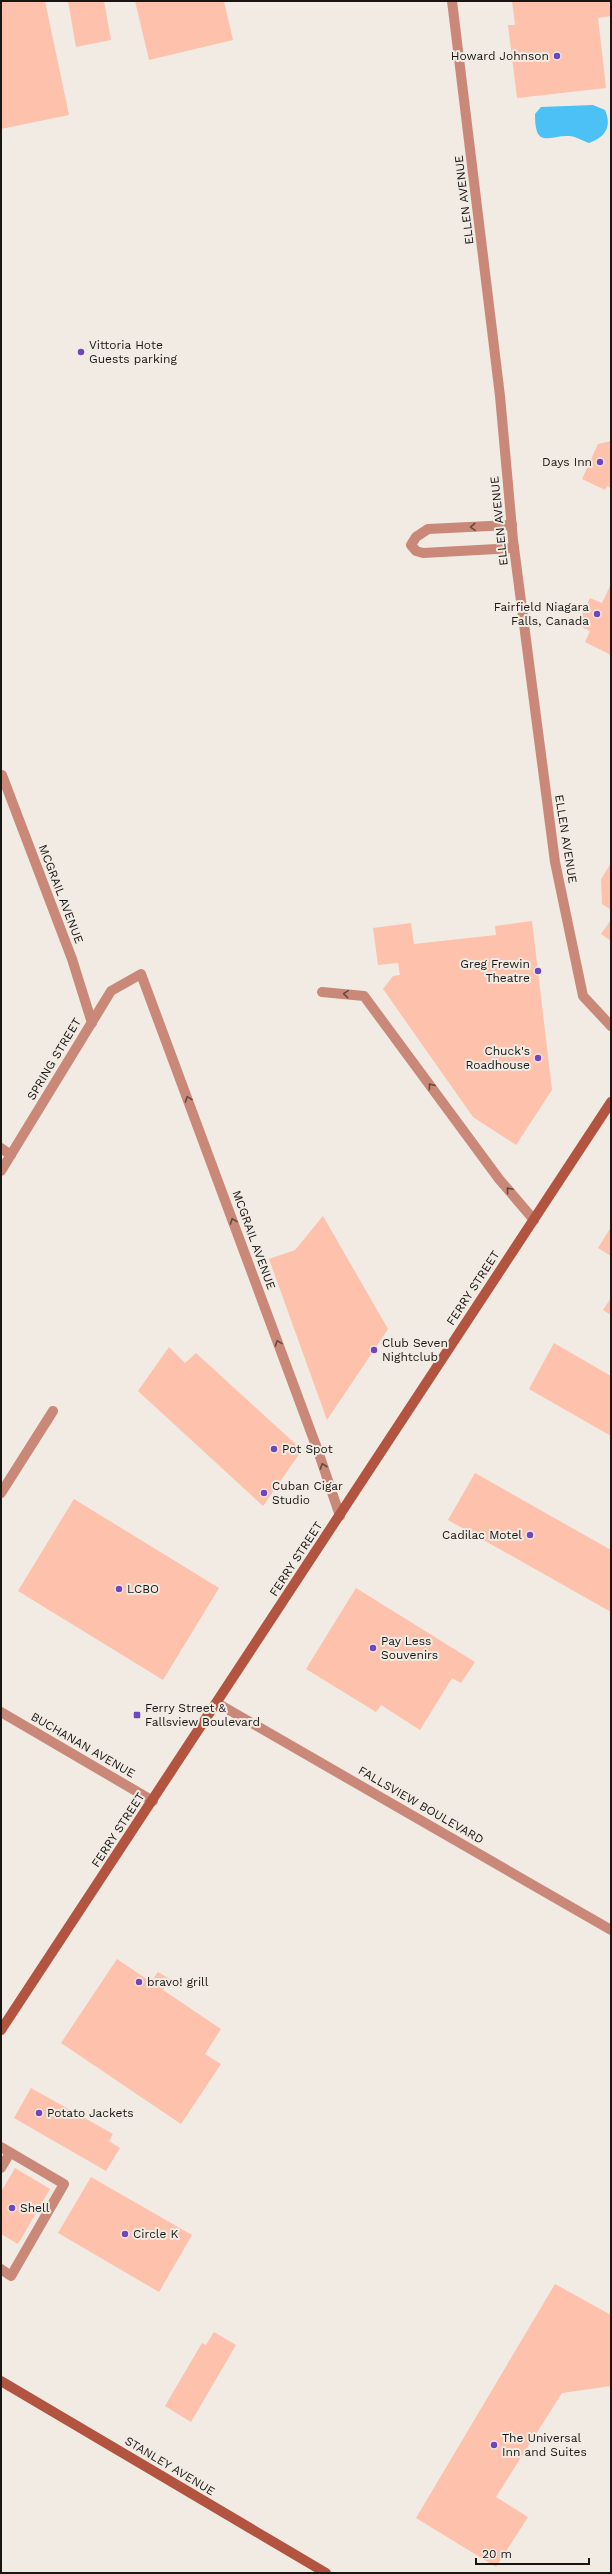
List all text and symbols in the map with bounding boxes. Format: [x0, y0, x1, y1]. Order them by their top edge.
place label: Howard Johnson [451, 49, 549, 63]
marker: Howard Johnson [552, 51, 562, 61]
street label: ELLEN AVENUE [452, 154, 476, 245]
place label: Vittoria Hote Guests parking [89, 338, 177, 366]
marker: Vittoria Hote Guests parking [76, 347, 86, 357]
place label: Days Inn [542, 455, 592, 469]
marker: Days Inn [595, 457, 605, 467]
street label: ELLEN AVENUE [487, 475, 511, 566]
one-way arrow [470, 523, 476, 531]
place label: Fairfield Niagara Falls, Canada [494, 600, 589, 628]
marker: Fairfield Niagara Falls, Canada [592, 609, 602, 619]
street label: ELLEN AVENUE [552, 794, 580, 885]
street label: MCGRAIL AVENUE [36, 843, 86, 946]
place label: Greg Frewin Theatre [460, 957, 530, 985]
marker: Greg Frewin Theatre [533, 966, 543, 976]
one-way arrow [343, 990, 349, 999]
street label: SPRING STREET [24, 1015, 84, 1103]
place label: Chuck's Roadhouse [465, 1044, 530, 1072]
marker: Chuck's Roadhouse [533, 1053, 543, 1063]
one-way arrow [428, 1084, 435, 1091]
one-way arrow [185, 1096, 193, 1103]
street label: MCGRAIL AVENUE [230, 1188, 279, 1292]
one-way arrow [506, 1188, 513, 1195]
one-way arrow [230, 1218, 238, 1225]
street label: FERRY STREET [444, 1248, 502, 1328]
place label: Club Seven Nightclub [382, 1336, 448, 1364]
one-way arrow [275, 1340, 283, 1347]
marker: Club Seven Nightclub [369, 1345, 379, 1355]
place label: Pot Spot [282, 1442, 333, 1456]
marker: Pot Spot [269, 1444, 279, 1454]
one-way arrow [319, 1462, 327, 1469]
place label: Cuban Cigar Studio [272, 1479, 343, 1507]
marker: Cuban Cigar Studio [259, 1488, 269, 1498]
street label: FERRY STREET [267, 1519, 325, 1599]
place label: Cadilac Motel [442, 1528, 522, 1542]
marker: Cadilac Motel [525, 1530, 535, 1540]
place label: LCBO [127, 1582, 159, 1596]
marker: LCBO [114, 1584, 124, 1594]
place label: Pay Less Souvenirs [381, 1634, 438, 1662]
marker: Pay Less Souvenirs [368, 1643, 378, 1653]
place label: Ferry Street & Fallsview Boulevard [145, 1701, 260, 1729]
street label: BUCHANAN AVENUE [28, 1709, 138, 1781]
marker: Ferry Street & Fallsview Boulevard [132, 1710, 142, 1720]
street label: FALLSVIEW BOULEVARD [356, 1763, 486, 1847]
street label: FERRY STREET [89, 1790, 147, 1870]
place label: bravo! grill [147, 1975, 209, 1989]
marker: bravo! grill [134, 1977, 144, 1987]
place label: Potato Jackets [47, 2106, 134, 2120]
marker: Potato Jackets [34, 2108, 44, 2118]
place label: Shell [20, 2201, 50, 2215]
marker: Shell [7, 2203, 17, 2213]
place label: Circle K [133, 2227, 179, 2241]
marker: Circle K [120, 2229, 130, 2239]
place label: The Universal Inn and Suites [502, 2431, 587, 2459]
street label: STANLEY AVENUE [122, 2434, 218, 2499]
marker: The Universal Inn and Suites [489, 2440, 499, 2450]
scale bar [476, 2540, 589, 2566]
text: 20 m [482, 2547, 512, 2561]

